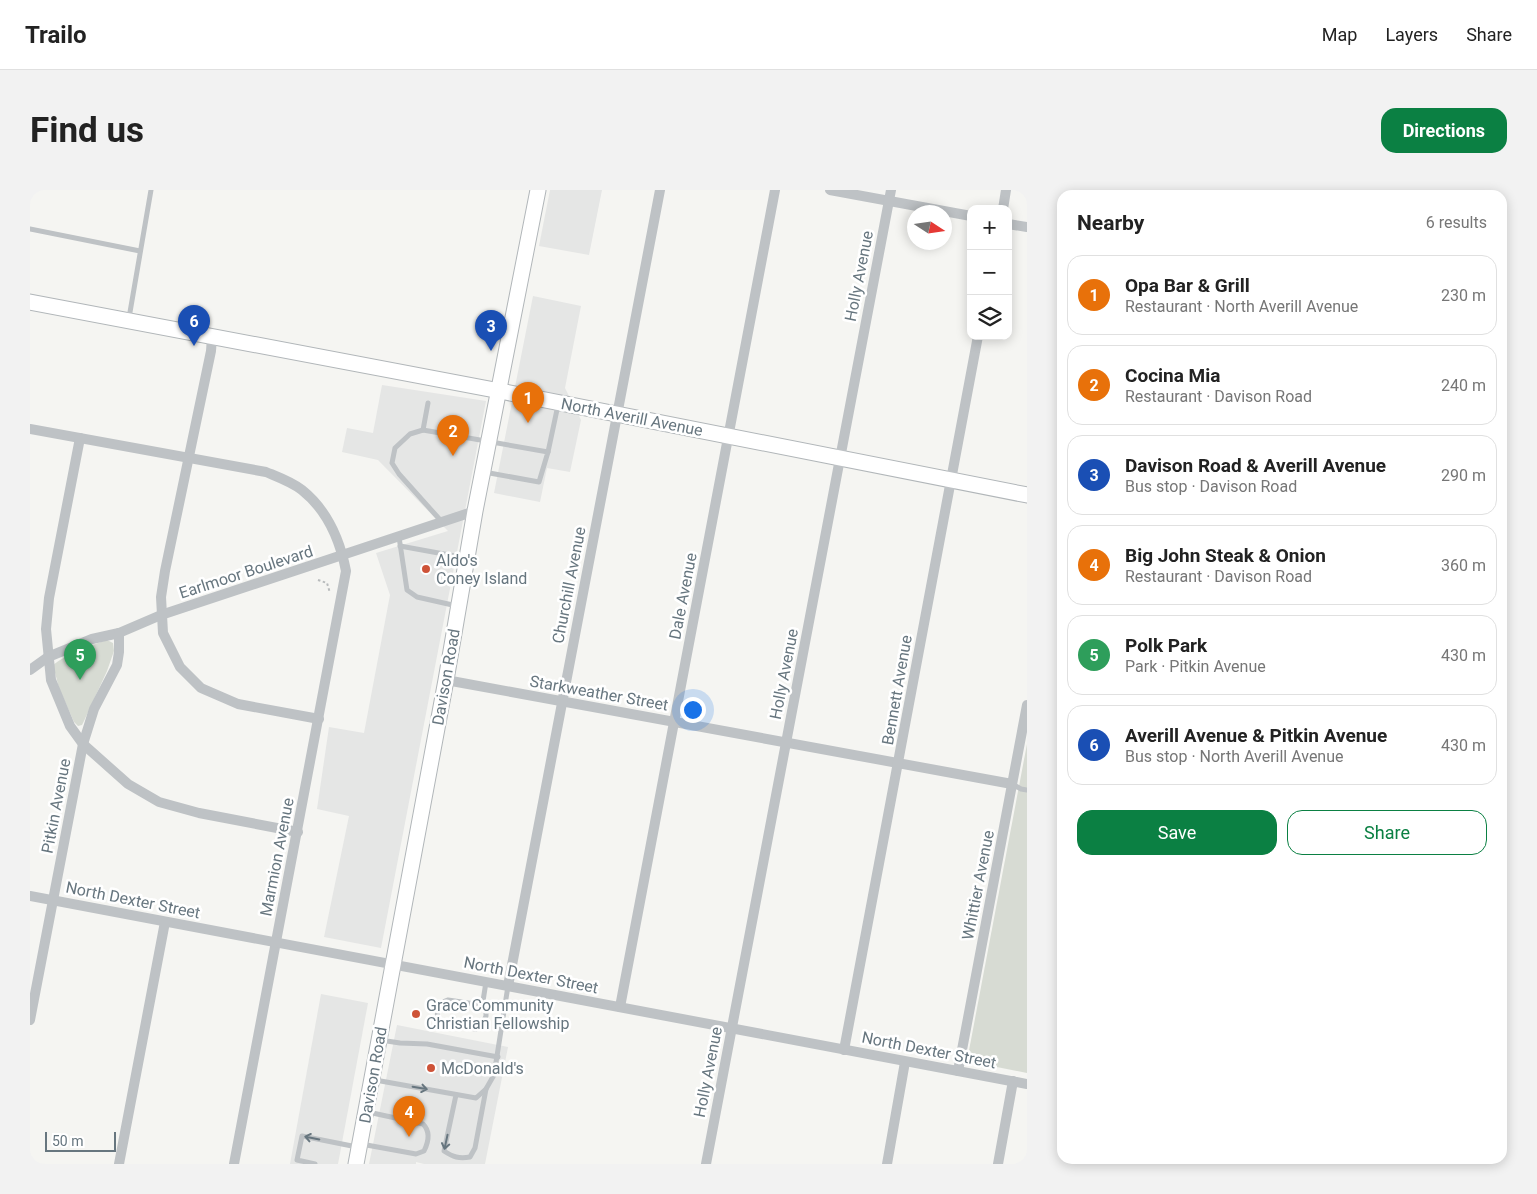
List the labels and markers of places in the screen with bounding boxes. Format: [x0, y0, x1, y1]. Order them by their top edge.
pin: 6 [178, 305, 210, 346]
pin: 3 [475, 310, 507, 351]
pin: 1 [512, 382, 544, 423]
pin: 2 [437, 415, 469, 456]
place label: Aldo's Coney Island [436, 551, 527, 588]
marker: Aldo's Coney Island [420, 563, 432, 575]
pin: 5 [64, 639, 96, 680]
place label: Grace Community Christian Fellowship [426, 996, 569, 1033]
marker: Grace Community Christian Fellowship [410, 1008, 422, 1020]
place label: McDonald's [441, 1059, 524, 1078]
marker: McDonald's [425, 1062, 437, 1074]
pin: 4 [393, 1096, 425, 1137]

